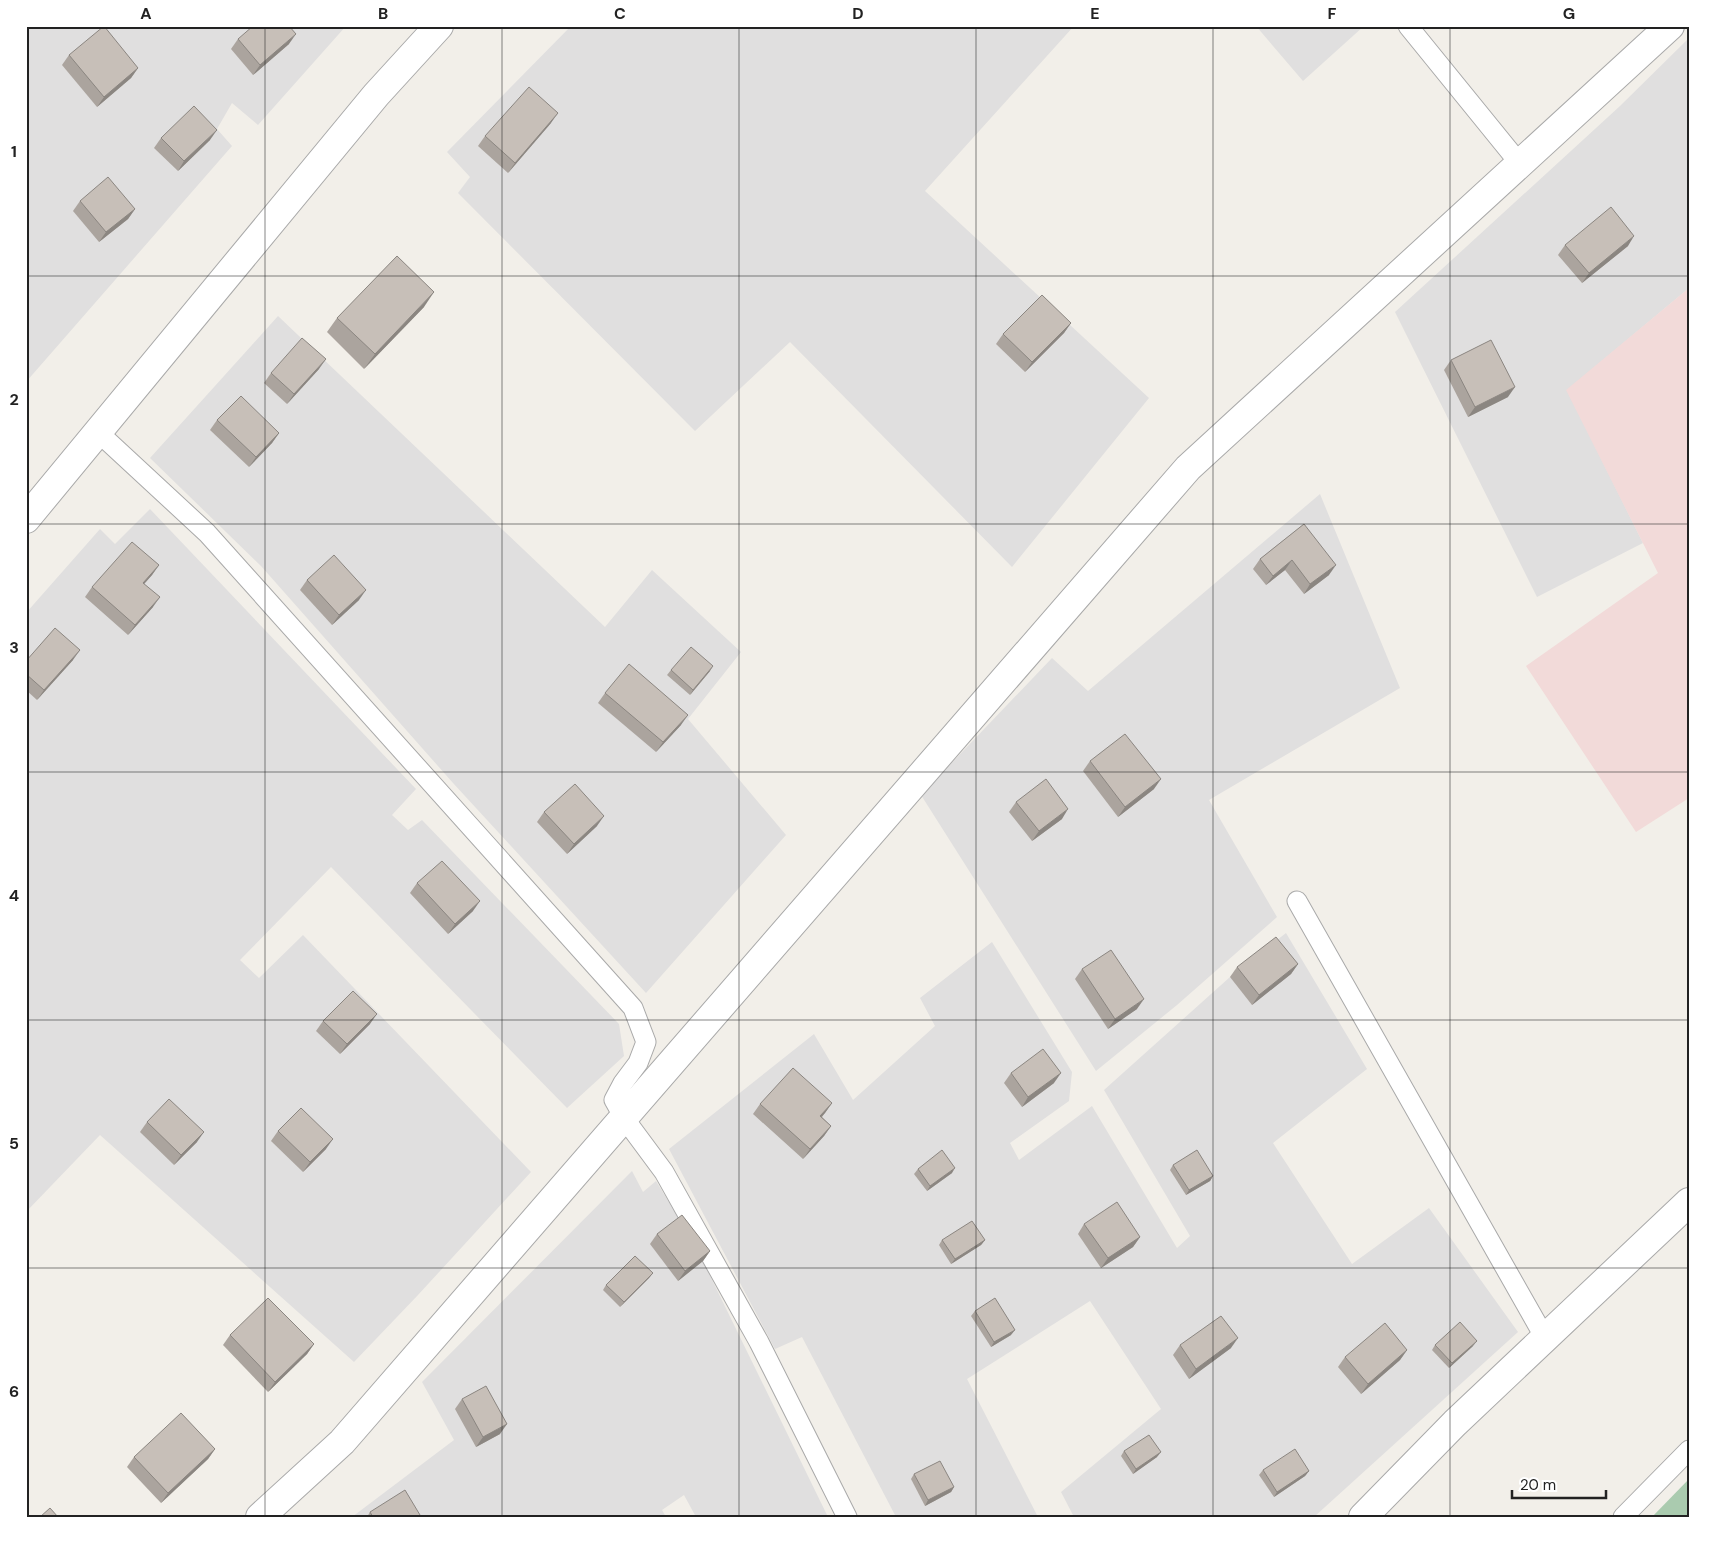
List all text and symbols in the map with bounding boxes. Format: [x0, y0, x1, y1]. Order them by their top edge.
text: A [140, 3, 152, 24]
text: B [378, 3, 388, 24]
text: C [614, 3, 626, 24]
text: D [852, 3, 864, 24]
text: E [1090, 3, 1100, 24]
text: F [1328, 3, 1337, 24]
text: G [1563, 3, 1575, 24]
text: 1 [11, 141, 17, 162]
text: 2 [9, 389, 19, 410]
text: 3 [9, 637, 19, 658]
text: 4 [9, 885, 19, 906]
text: 5 [9, 1133, 19, 1154]
text: 6 [9, 1381, 19, 1402]
scale bar [1512, 1468, 1606, 1500]
text: 20 m [1520, 1475, 1556, 1495]

